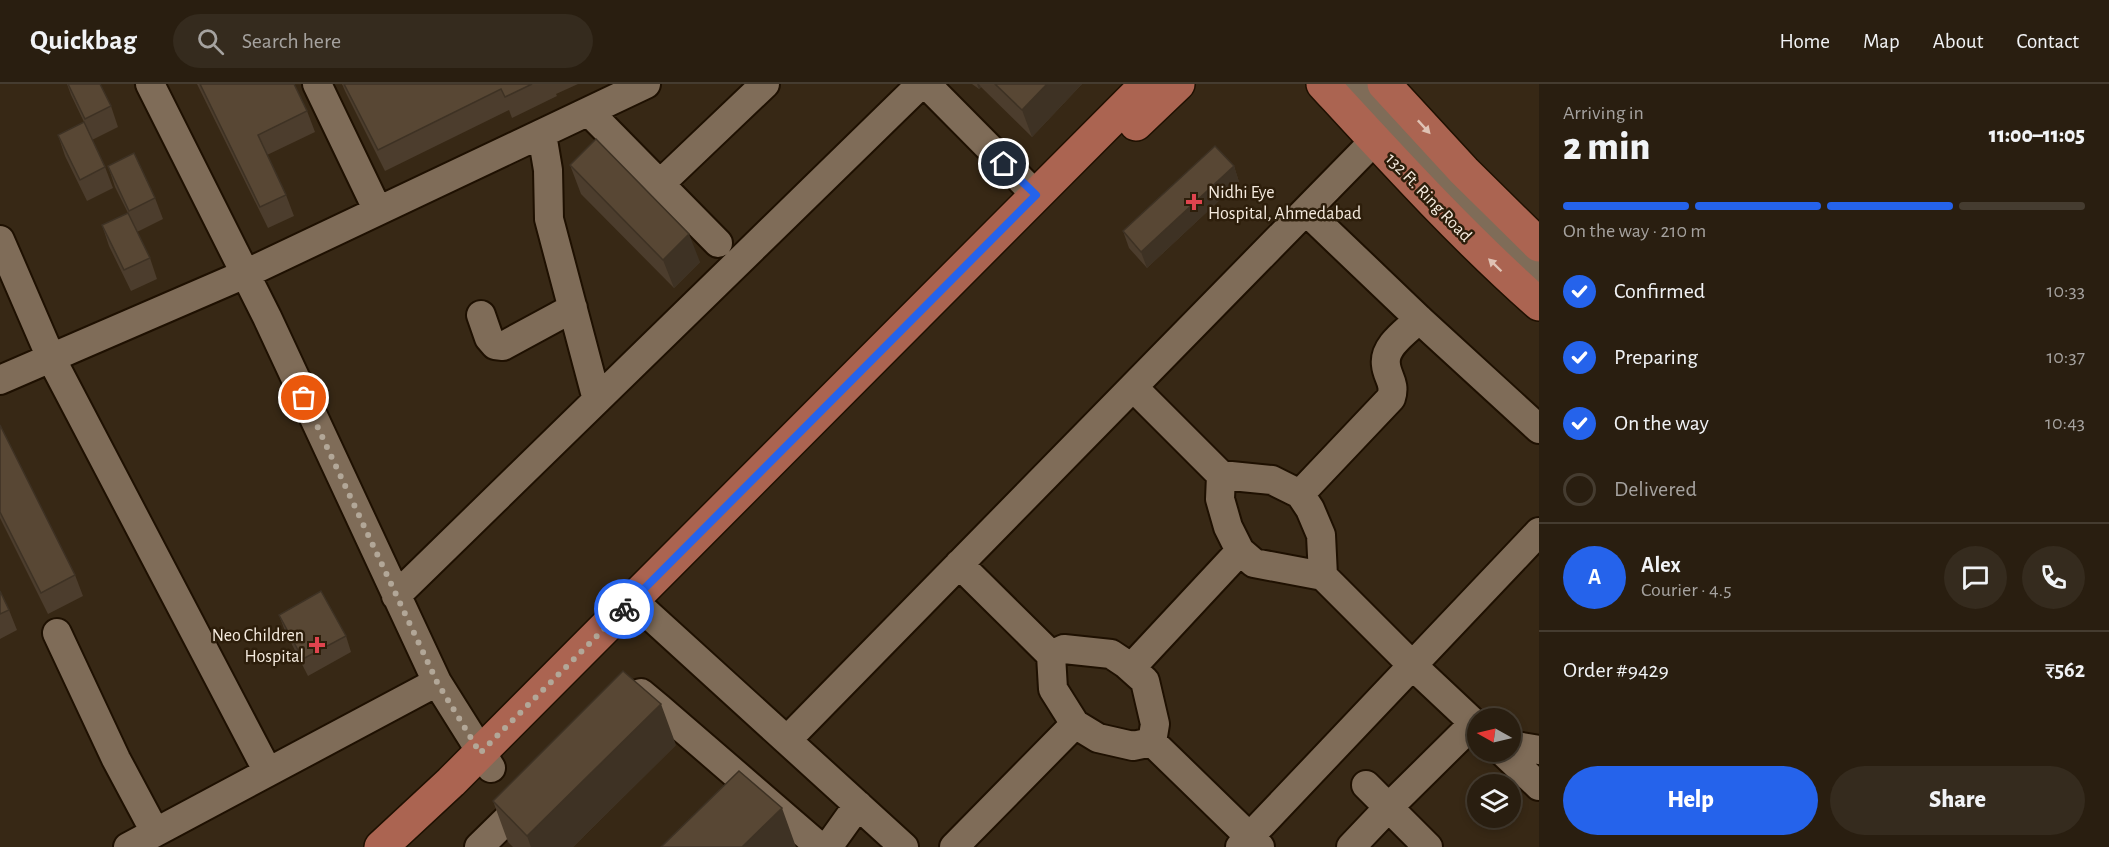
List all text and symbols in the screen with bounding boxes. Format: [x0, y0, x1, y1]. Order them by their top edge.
search box [173, 14, 593, 68]
icon: search [194, 25, 227, 58]
text: Quickbag [30, 27, 137, 55]
text: Search here [242, 30, 341, 52]
text: Home [1779, 31, 1830, 52]
text: Map [1863, 31, 1900, 52]
text: About [1933, 31, 1983, 52]
text: Contact [2016, 31, 2079, 52]
text: Arriving in [1563, 103, 1644, 123]
one-way arrow [1416, 120, 1430, 134]
text: 11:00–11:05 [1989, 124, 2085, 146]
text: 2 min [1563, 128, 1650, 167]
pin [978, 138, 1029, 189]
icon: home [987, 147, 1020, 180]
street label: 132 Ft. Ring Road [1382, 150, 1475, 245]
place label: Nidhi Eye Hospital, Ahmedabad [1208, 184, 1361, 223]
marker: Nidhi Eye Hospital, Ahmedabad [1185, 193, 1203, 211]
text: On the way · 210 m [1563, 221, 1706, 241]
one-way arrow [1489, 259, 1503, 273]
icon: check [1563, 275, 1596, 308]
text: Confirmed [1614, 280, 1705, 302]
text: 10:33 [2047, 281, 2085, 301]
icon: check [1563, 341, 1596, 374]
text: Preparing [1614, 346, 1698, 368]
text: 10:37 [2046, 347, 2085, 367]
pin [278, 372, 329, 423]
icon: bag [287, 381, 320, 414]
icon: check [1563, 407, 1596, 440]
text: On the way [1614, 412, 1709, 434]
text: 10:43 [2045, 413, 2085, 433]
text: Delivered [1614, 478, 1697, 500]
button: chat [1944, 546, 2007, 609]
button: phone [2022, 546, 2085, 609]
text: Alex [1641, 554, 1681, 576]
text: A [1588, 566, 1601, 588]
courier [594, 579, 654, 639]
text: Courier · 4.5 [1641, 580, 1732, 600]
icon: bike [608, 593, 641, 626]
place label: Neo Children Hospital [212, 627, 304, 666]
marker: Neo Children Hospital [308, 636, 326, 654]
text: Order #9429 [1563, 659, 1669, 681]
text: ₹562 [2045, 659, 2085, 681]
north arrow [1467, 708, 1521, 762]
map controls [1467, 708, 1521, 828]
button: Help [1563, 766, 1818, 835]
button: Share [1830, 766, 2085, 835]
button: layers [1467, 774, 1521, 828]

